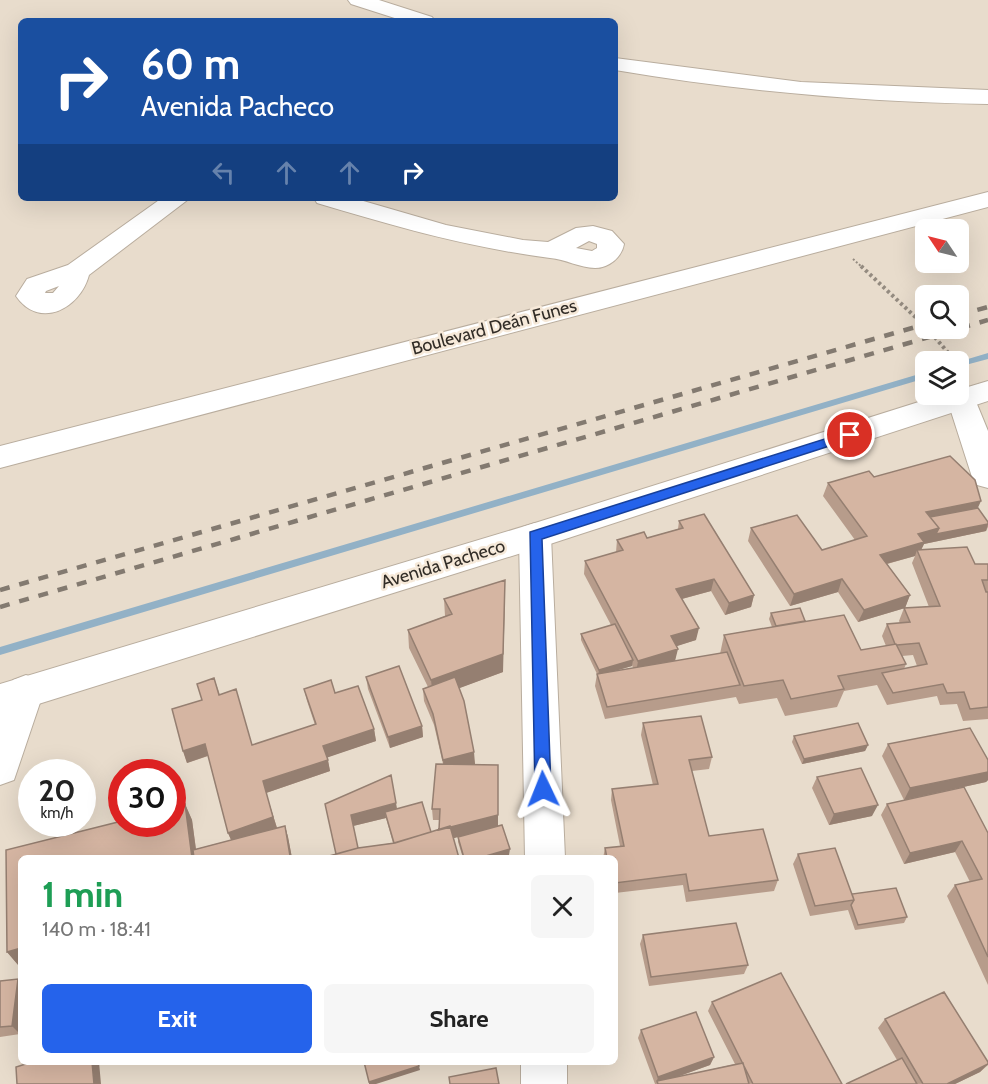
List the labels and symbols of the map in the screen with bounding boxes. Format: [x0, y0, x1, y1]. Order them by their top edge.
north arrow [915, 219, 969, 273]
street label: Boulevard Deán Funes [409, 294, 579, 360]
pin [824, 409, 875, 460]
street label: Avenida Pacheco [378, 535, 508, 593]
position arrow [511, 757, 575, 821]
speed limit sign: 30 [108, 759, 186, 837]

